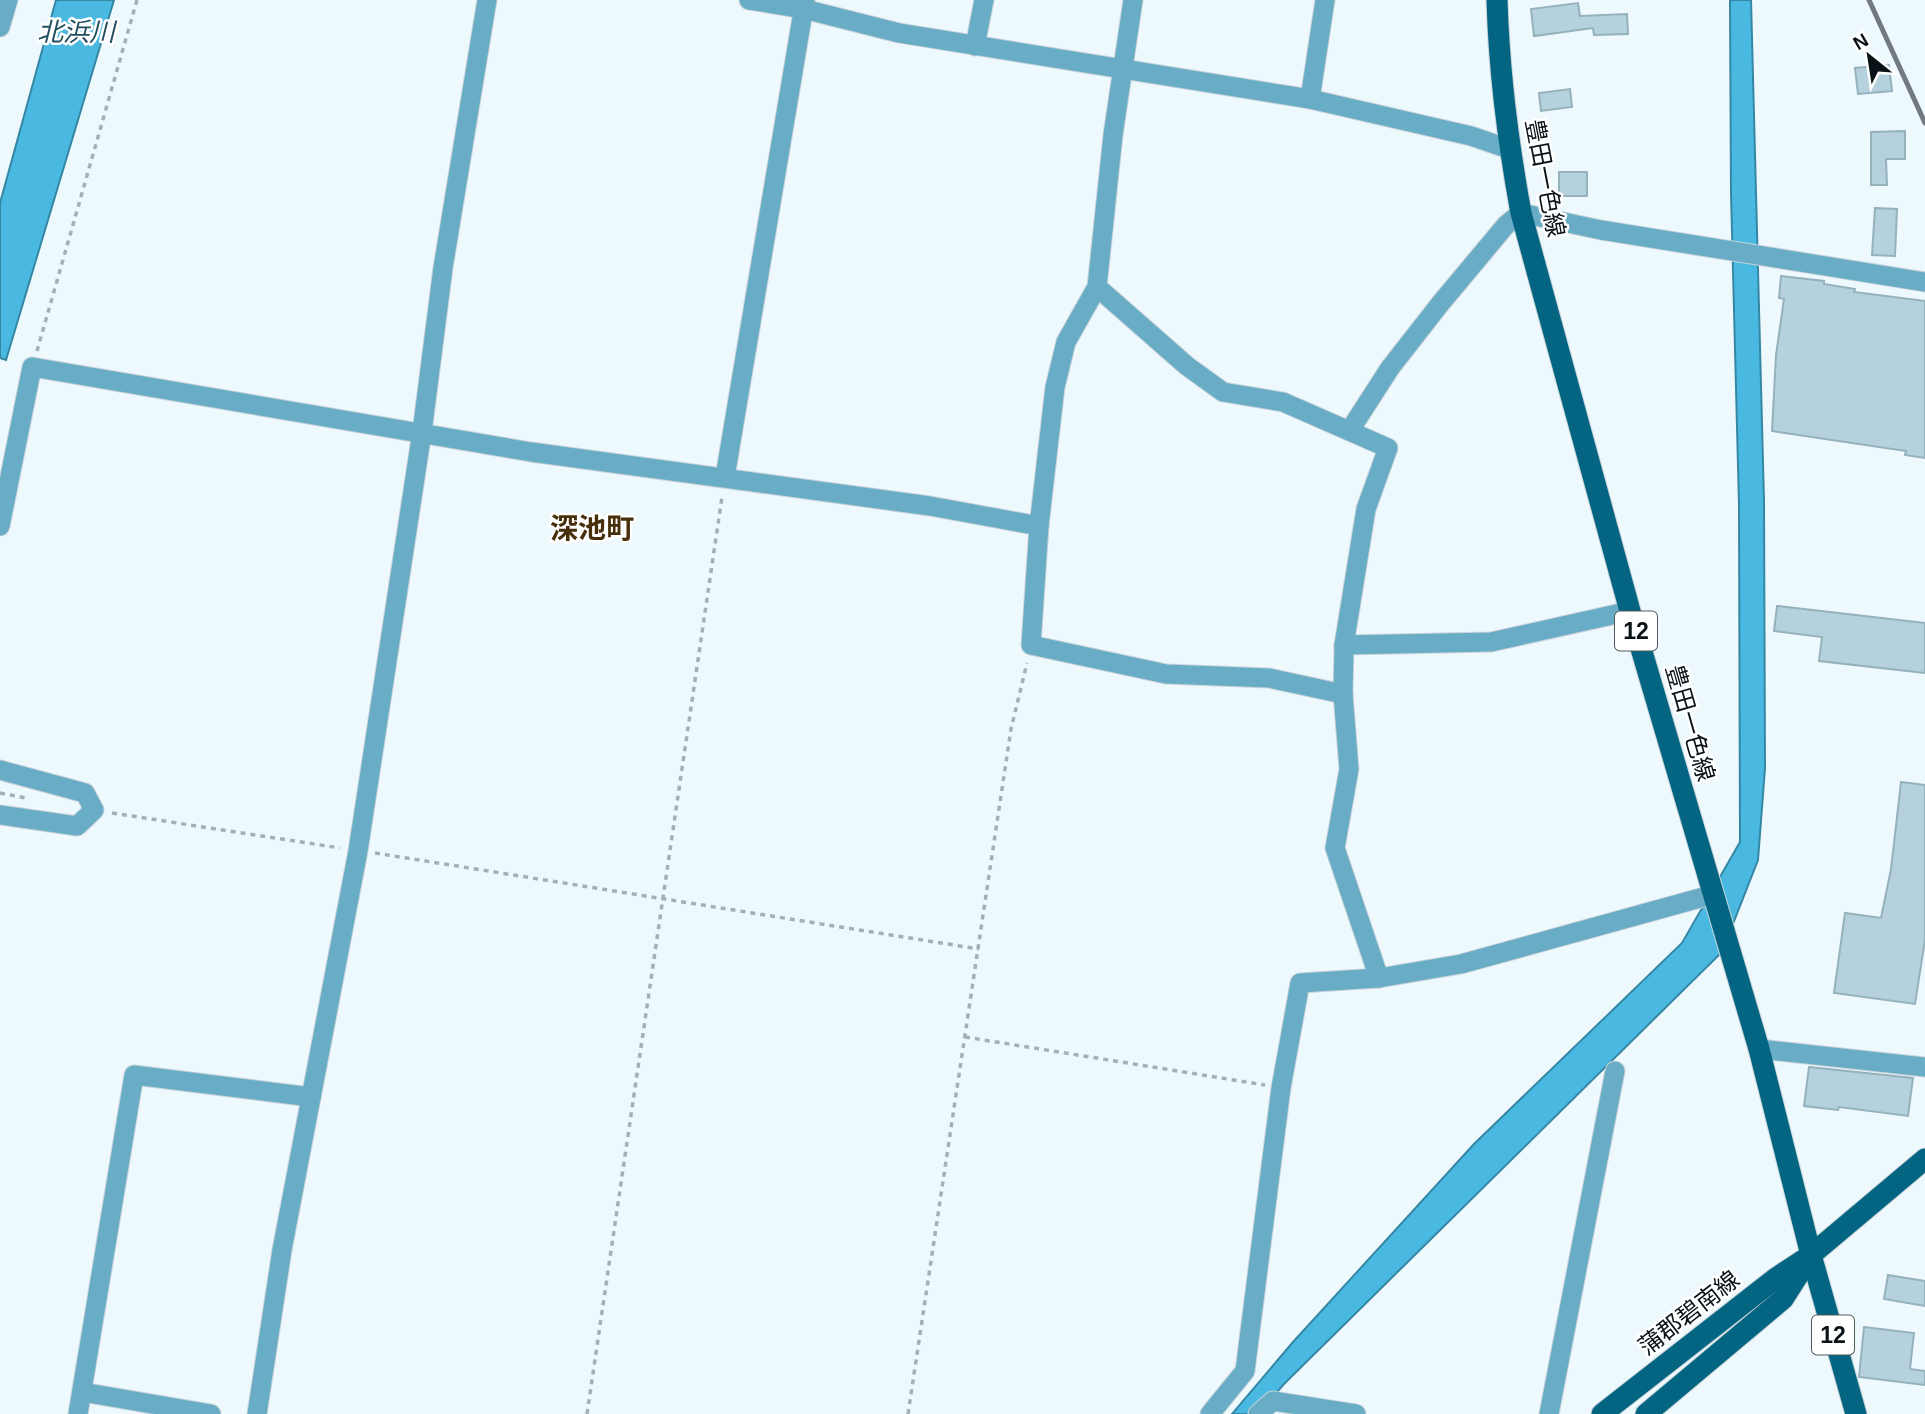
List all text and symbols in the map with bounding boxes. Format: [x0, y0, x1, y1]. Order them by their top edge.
water label: 北浜川 [37, 17, 118, 47]
north arrow [1834, 21, 1904, 91]
text: N [1850, 29, 1872, 54]
street label: 豊田一色線 [1521, 116, 1570, 239]
district label: 深池町 [550, 513, 634, 544]
road number: 12 [1615, 611, 1657, 650]
street label: 豊田一色線 [1661, 661, 1720, 784]
street label: 蒲郡碧南線 [1633, 1265, 1744, 1360]
road number: 12 [1812, 1316, 1854, 1354]

